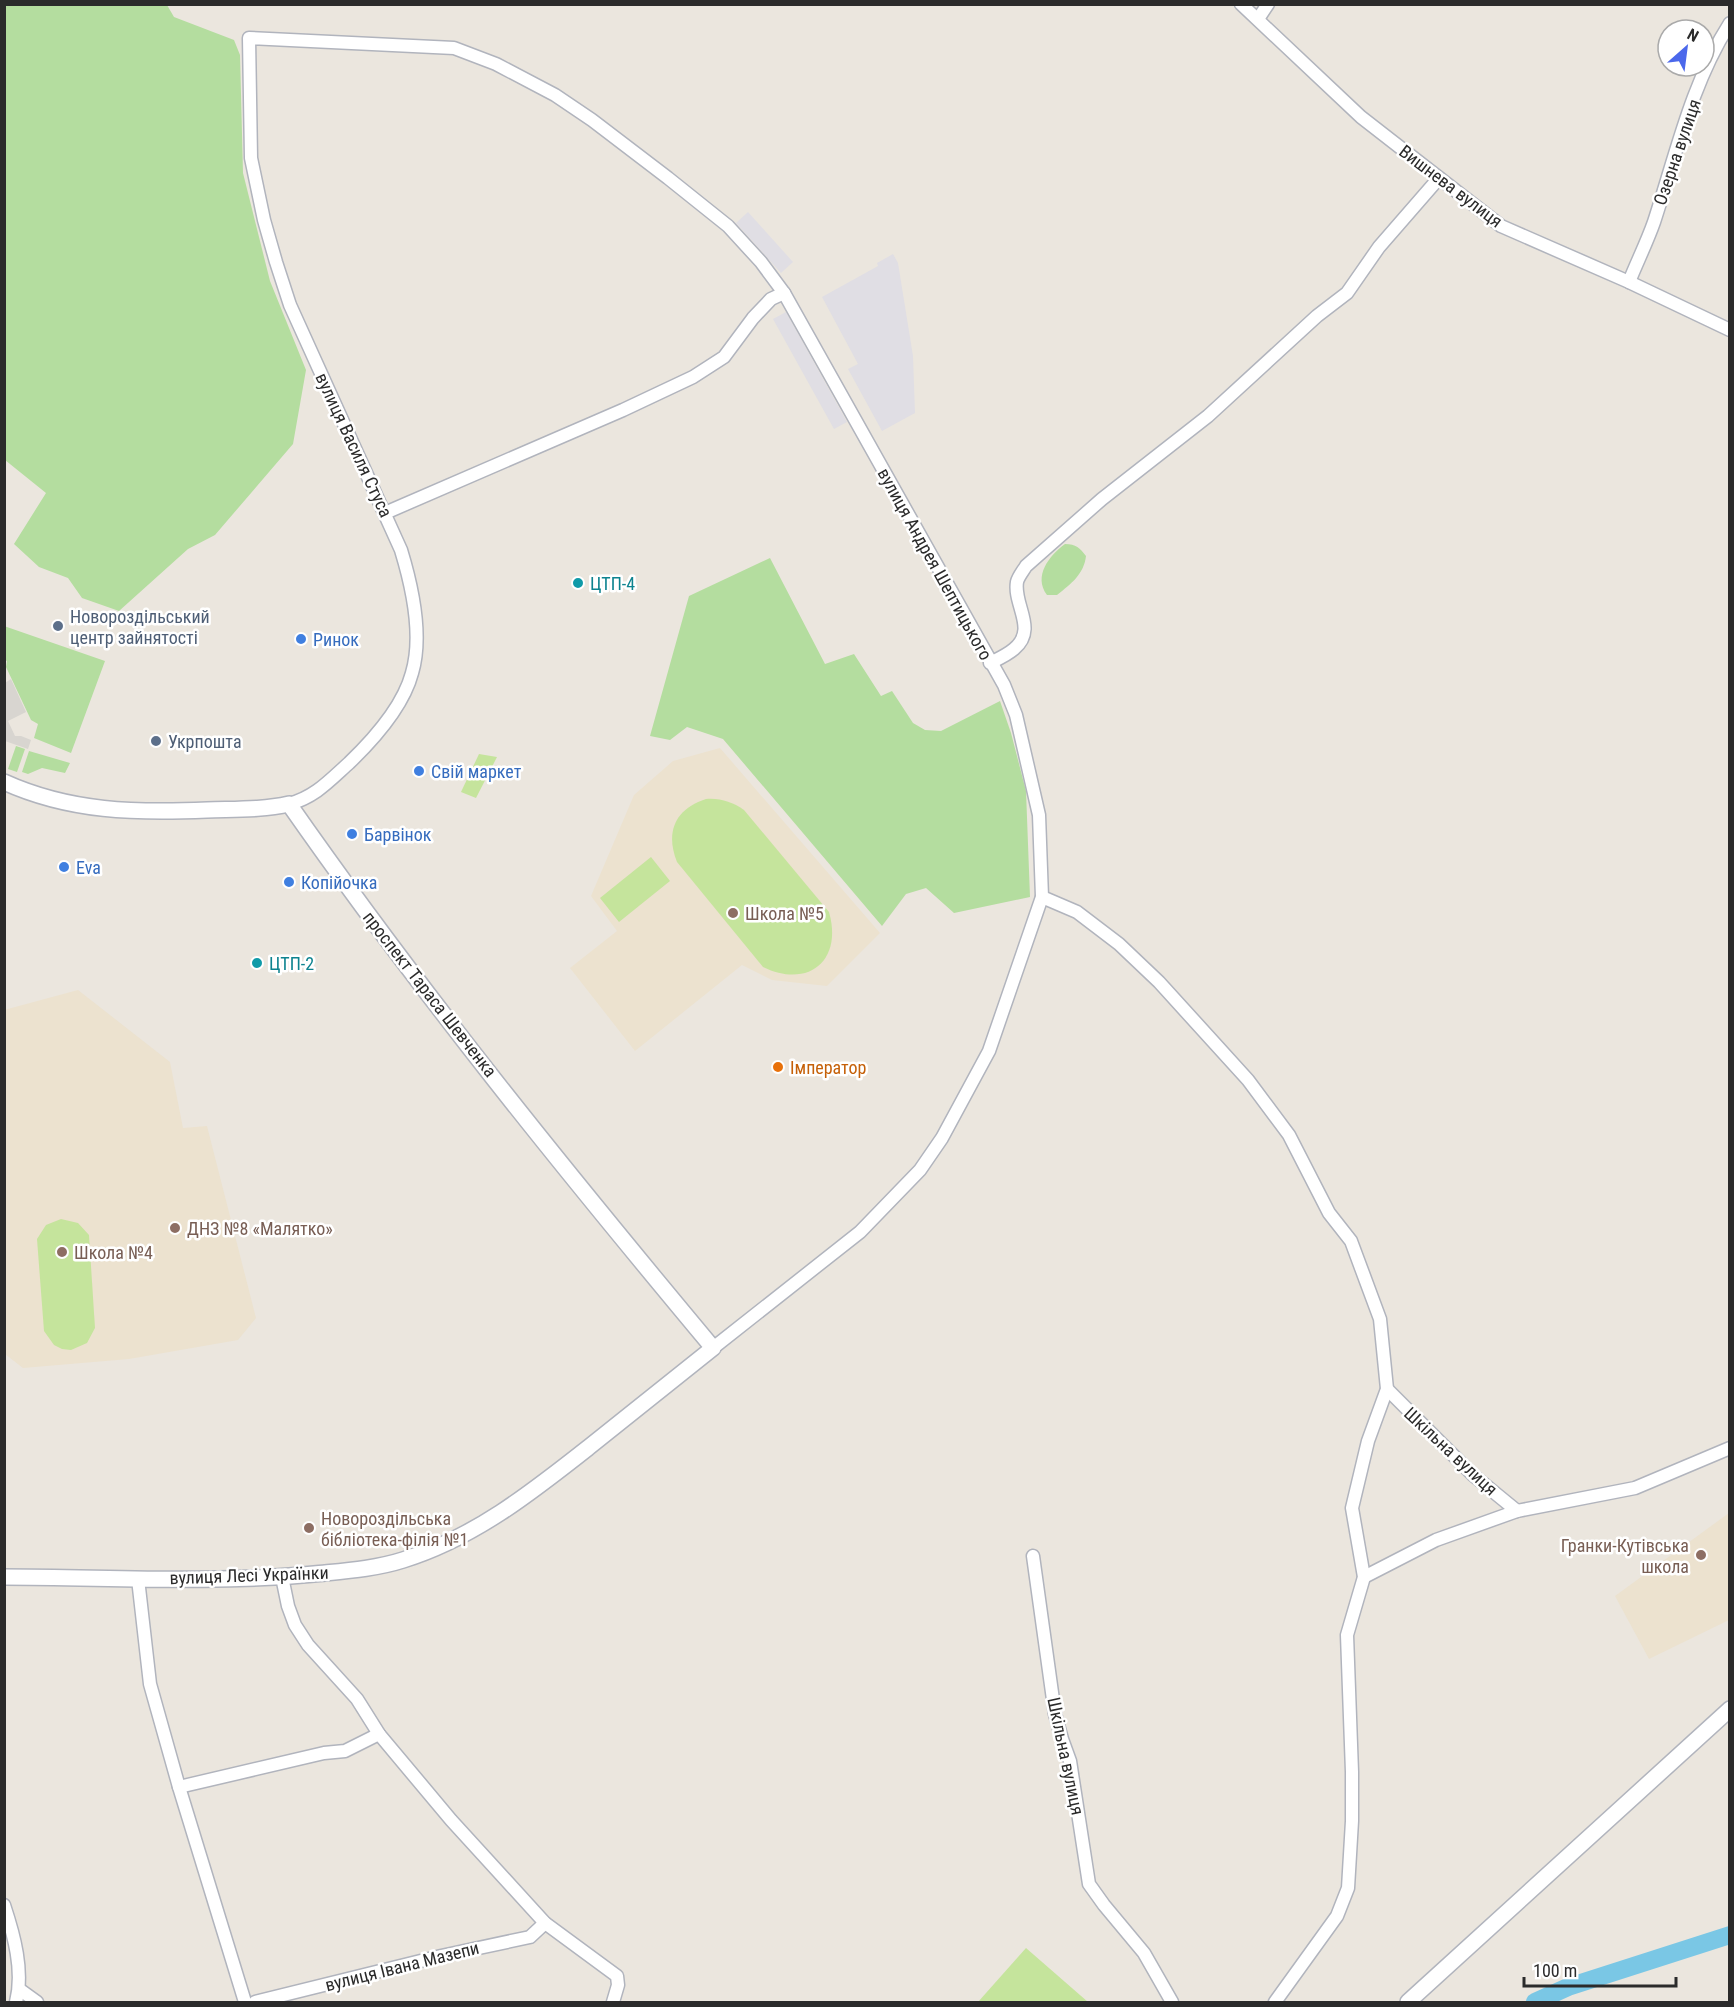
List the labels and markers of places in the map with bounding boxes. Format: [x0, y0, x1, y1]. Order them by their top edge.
place label: ЦТП-4 [590, 573, 635, 594]
marker: ЦТП-4 [571, 576, 585, 590]
place label: Новороздільський центр зайнятості [70, 606, 210, 648]
marker: Новороздільський центр зайнятості [51, 619, 65, 633]
place label: Ринок [313, 629, 359, 650]
marker: Ринок [294, 632, 308, 646]
place label: Укрпошта [168, 731, 242, 752]
marker: Укрпошта [149, 734, 163, 748]
place label: Свiй маркет [431, 761, 522, 782]
marker: Свiй маркет [412, 764, 426, 778]
place label: Барвінок [364, 824, 432, 845]
marker: Барвінок [345, 827, 359, 841]
place label: Eva [76, 857, 101, 878]
marker: Eva [57, 860, 71, 874]
place label: Копійочка [301, 872, 377, 893]
marker: Копійочка [282, 875, 296, 889]
place label: Школа №5 [745, 903, 824, 924]
marker: Школа №5 [726, 906, 740, 920]
place label: ЦТП-2 [269, 953, 314, 974]
marker: ЦТП-2 [250, 956, 264, 970]
place label: Імператор [790, 1057, 866, 1078]
marker: Імператор [771, 1060, 785, 1074]
place label: ДНЗ №8 «Малятко» [187, 1218, 333, 1239]
marker: ДНЗ №8 «Малятко» [168, 1221, 182, 1235]
place label: Школа №4 [74, 1242, 153, 1263]
marker: Школа №4 [55, 1245, 69, 1259]
place label: Новороздільська бібліотека-філія №1 [321, 1508, 468, 1550]
marker: Новороздільська бібліотека-філія №1 [302, 1521, 316, 1535]
place label: Гранки-Кутівська школа [1561, 1535, 1689, 1577]
marker: Гранки-Кутівська школа [1694, 1548, 1708, 1562]

